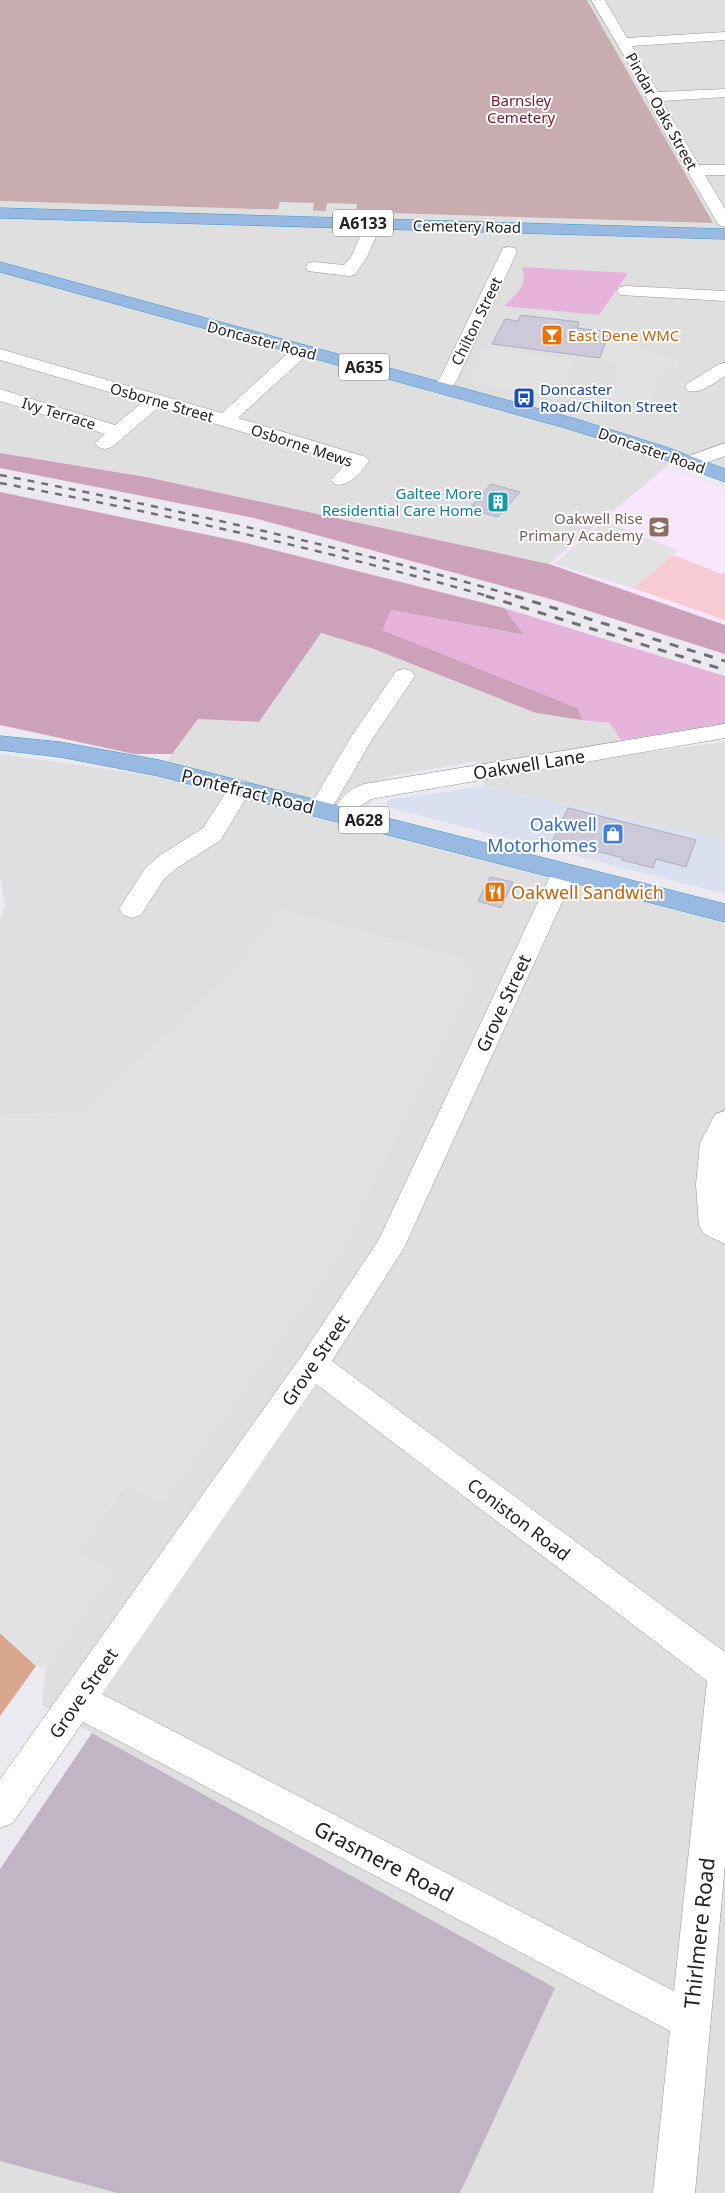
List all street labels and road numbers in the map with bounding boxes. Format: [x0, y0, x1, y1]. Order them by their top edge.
street label: Pindar Oaks Street [621, 49, 703, 174]
road number: A6133 [333, 210, 393, 237]
street label: Cemetery Road [413, 215, 521, 237]
street label: Chilton Street [446, 273, 506, 369]
street label: Doncaster Road [205, 316, 319, 364]
road number: A635 [339, 354, 389, 381]
street label: Osborne Street [108, 378, 217, 427]
street label: Ivy Terrace [20, 392, 98, 434]
street label: Osborne Mews [249, 419, 355, 471]
street label: Doncaster Road [596, 422, 708, 478]
street label: Oakwell Lane [471, 743, 587, 785]
street label: Pontefract Road [179, 763, 317, 819]
road number: A628 [339, 806, 389, 834]
street label: Grove Street [470, 950, 536, 1056]
street label: Grove Street [276, 1309, 355, 1410]
street label: Coniston Road [463, 1472, 575, 1566]
street label: Grove Street [43, 1643, 123, 1743]
street label: Grasmere Road [310, 1814, 458, 1908]
street label: Thirlmere Road [677, 1856, 721, 2010]

